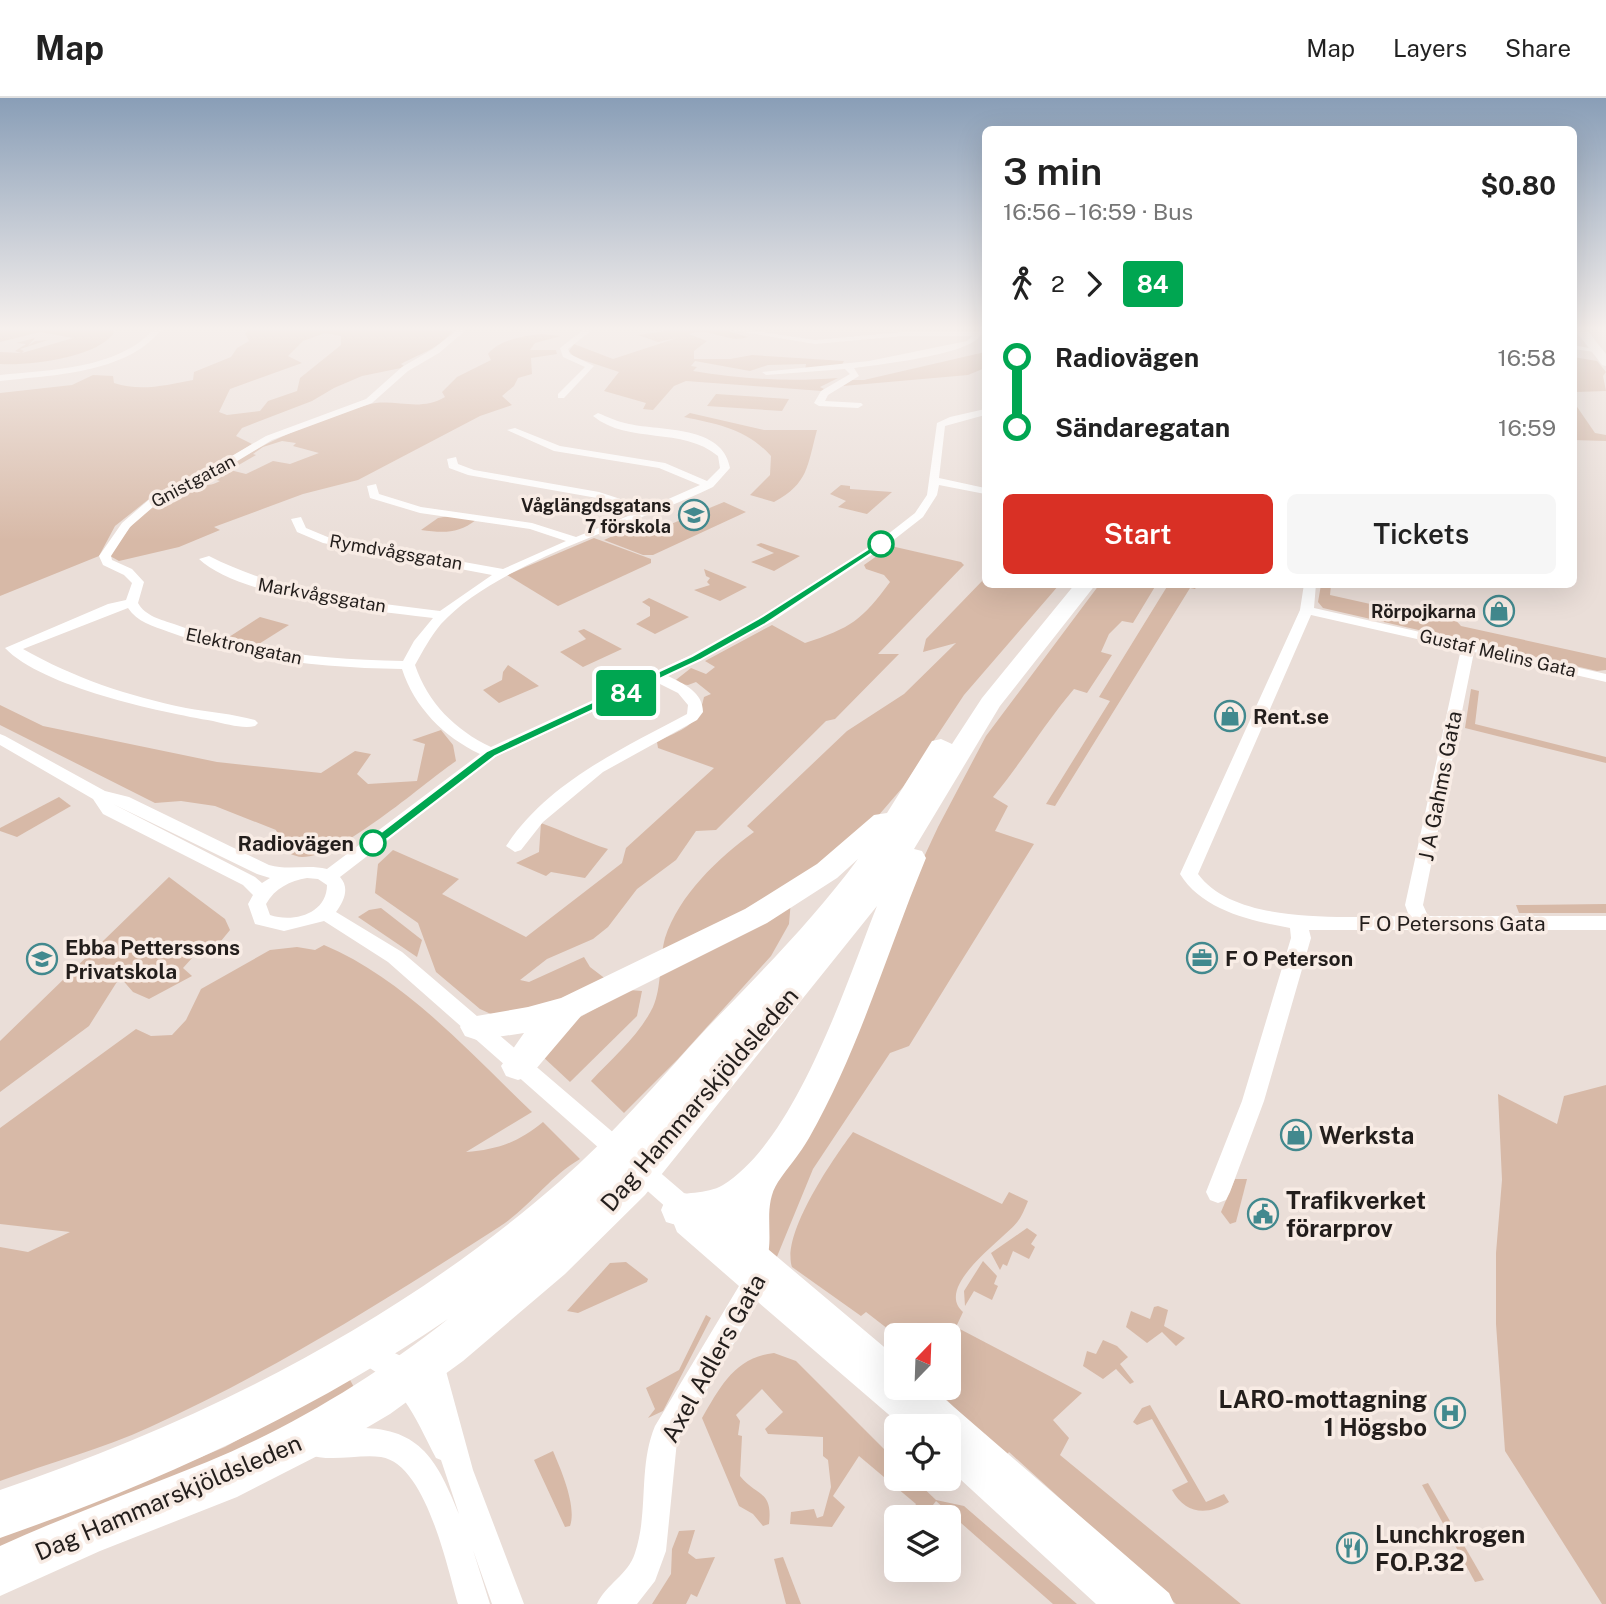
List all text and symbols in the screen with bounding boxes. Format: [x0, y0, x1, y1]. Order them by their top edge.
text: Map [35, 29, 104, 67]
text: Map [1306, 34, 1355, 62]
text: Layers [1393, 34, 1467, 62]
text: Share [1505, 34, 1571, 62]
text: 3 min [1003, 149, 1102, 194]
text: $0.80 [1480, 170, 1556, 201]
text: 16:56 – 16:59 · Bus [1003, 198, 1193, 225]
icon: walk [1003, 265, 1041, 303]
icon: forward [1075, 265, 1113, 303]
text: 2 [1051, 270, 1065, 297]
text: 84 [1137, 270, 1169, 298]
text: Radiovägen [1055, 342, 1199, 373]
text: 16:58 [1498, 344, 1556, 371]
text: Sändaregatan [1055, 412, 1230, 443]
text: 16:59 [1498, 414, 1556, 441]
street label: Gnistgatan [147, 450, 239, 512]
button: Start [1003, 494, 1273, 574]
button: Tickets [1287, 494, 1556, 574]
place label: Våglängdsgatans 7 förskola [521, 495, 671, 537]
school or university icon: Våglängdsgatans 7 förskola [677, 498, 711, 532]
street label: Rymdvågsgatan [328, 530, 464, 574]
unlabelled marker [868, 531, 894, 557]
street label: Markvågsgatan [256, 573, 388, 617]
shop icon: Rörpojkarna [1482, 594, 1516, 628]
place label: Rörpojkarna [1371, 601, 1476, 622]
street label: Elektrongatan [184, 623, 304, 669]
street label: Gustaf Melins Gata [1418, 625, 1578, 681]
line badge: 84 [594, 670, 658, 716]
text: 84 [610, 679, 642, 707]
shop icon: Rent.se [1213, 699, 1247, 733]
place label: Rent.se [1253, 704, 1329, 729]
street label: J A Gahms Gata [1413, 709, 1467, 863]
marker: Radiovägen [360, 830, 386, 856]
place label: Radiovägen [238, 831, 354, 856]
street label: F O Petersons Gata [1358, 911, 1546, 936]
place label: Ebba Petterssons Privatskola [65, 935, 240, 984]
office icon: F O Peterson [1185, 941, 1219, 975]
school or university icon: Ebba Petterssons Privatskola [25, 942, 59, 976]
place label: F O Peterson [1225, 946, 1353, 971]
street label: Dag Hammarskjöldsleden [594, 982, 804, 1216]
shop icon: Werksta [1279, 1118, 1313, 1152]
place label: Werksta [1319, 1121, 1414, 1149]
place label: Trafikverket förarprov [1286, 1186, 1426, 1242]
public building icon: Trafikverket förarprov [1246, 1197, 1280, 1231]
street label: Axel Adlers Gata [655, 1269, 771, 1447]
north arrow [884, 1323, 961, 1400]
map controls [884, 1323, 961, 1582]
place label: LARO-mottagning 1 Högsbo [1219, 1385, 1427, 1441]
hospital icon: LARO-mottagning 1 Högsbo [1433, 1396, 1467, 1430]
button: locate [884, 1414, 961, 1491]
street label: Dag Hammarskjöldsleden [30, 1428, 306, 1566]
button: layers [884, 1505, 961, 1582]
place label: Lunchkrogen FO.P.32 [1375, 1520, 1525, 1576]
restaurant icon: Lunchkrogen FO.P.32 [1335, 1531, 1369, 1565]

